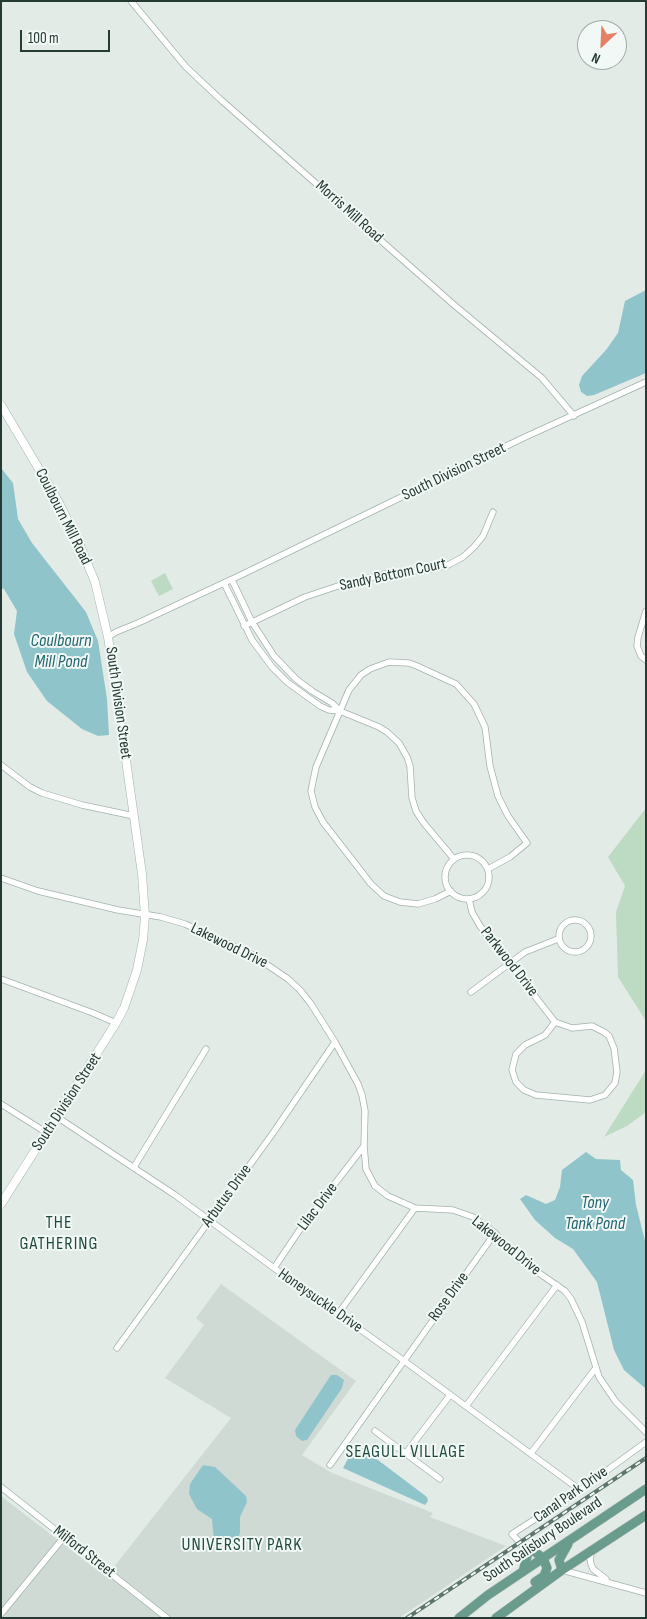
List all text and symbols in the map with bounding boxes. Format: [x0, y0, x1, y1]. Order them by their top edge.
scale bar [22, 20, 112, 52]
north arrow [577, 20, 627, 70]
text: 100 m [28, 29, 59, 48]
text: N [589, 49, 603, 67]
street label: Morris Mill Road [311, 177, 387, 247]
street label: South Division Street [399, 439, 509, 505]
street label: Coulbourn Mill Road [30, 466, 96, 568]
street label: Sandy Bottom Court [338, 554, 448, 596]
water label: Coulbourn Mill Pond [31, 630, 91, 672]
street label: South Division Street [101, 646, 135, 760]
street label: Lakewood Drive [187, 919, 271, 973]
street label: Parkwood Drive [476, 923, 542, 1001]
street label: South Division Street [28, 1049, 106, 1155]
street label: Arbutus Drive [198, 1161, 256, 1231]
street label: Lilac Drive [294, 1179, 342, 1235]
water label: Tony Tank Pond [565, 1192, 625, 1234]
district label: THE GATHERING [18, 1212, 100, 1254]
street label: Lakewood Drive [467, 1212, 545, 1280]
street label: Honeysuckle Drive [274, 1265, 366, 1337]
street label: Rose Drive [425, 1269, 473, 1325]
district label: SEAGULL VILLAGE [344, 1441, 468, 1463]
street label: Canal Park Drive [530, 1462, 612, 1528]
street label: South Salisbury Boulevard [480, 1493, 606, 1587]
street label: Milford Street [49, 1522, 119, 1582]
district label: UNIVERSITY PARK [180, 1534, 304, 1556]

